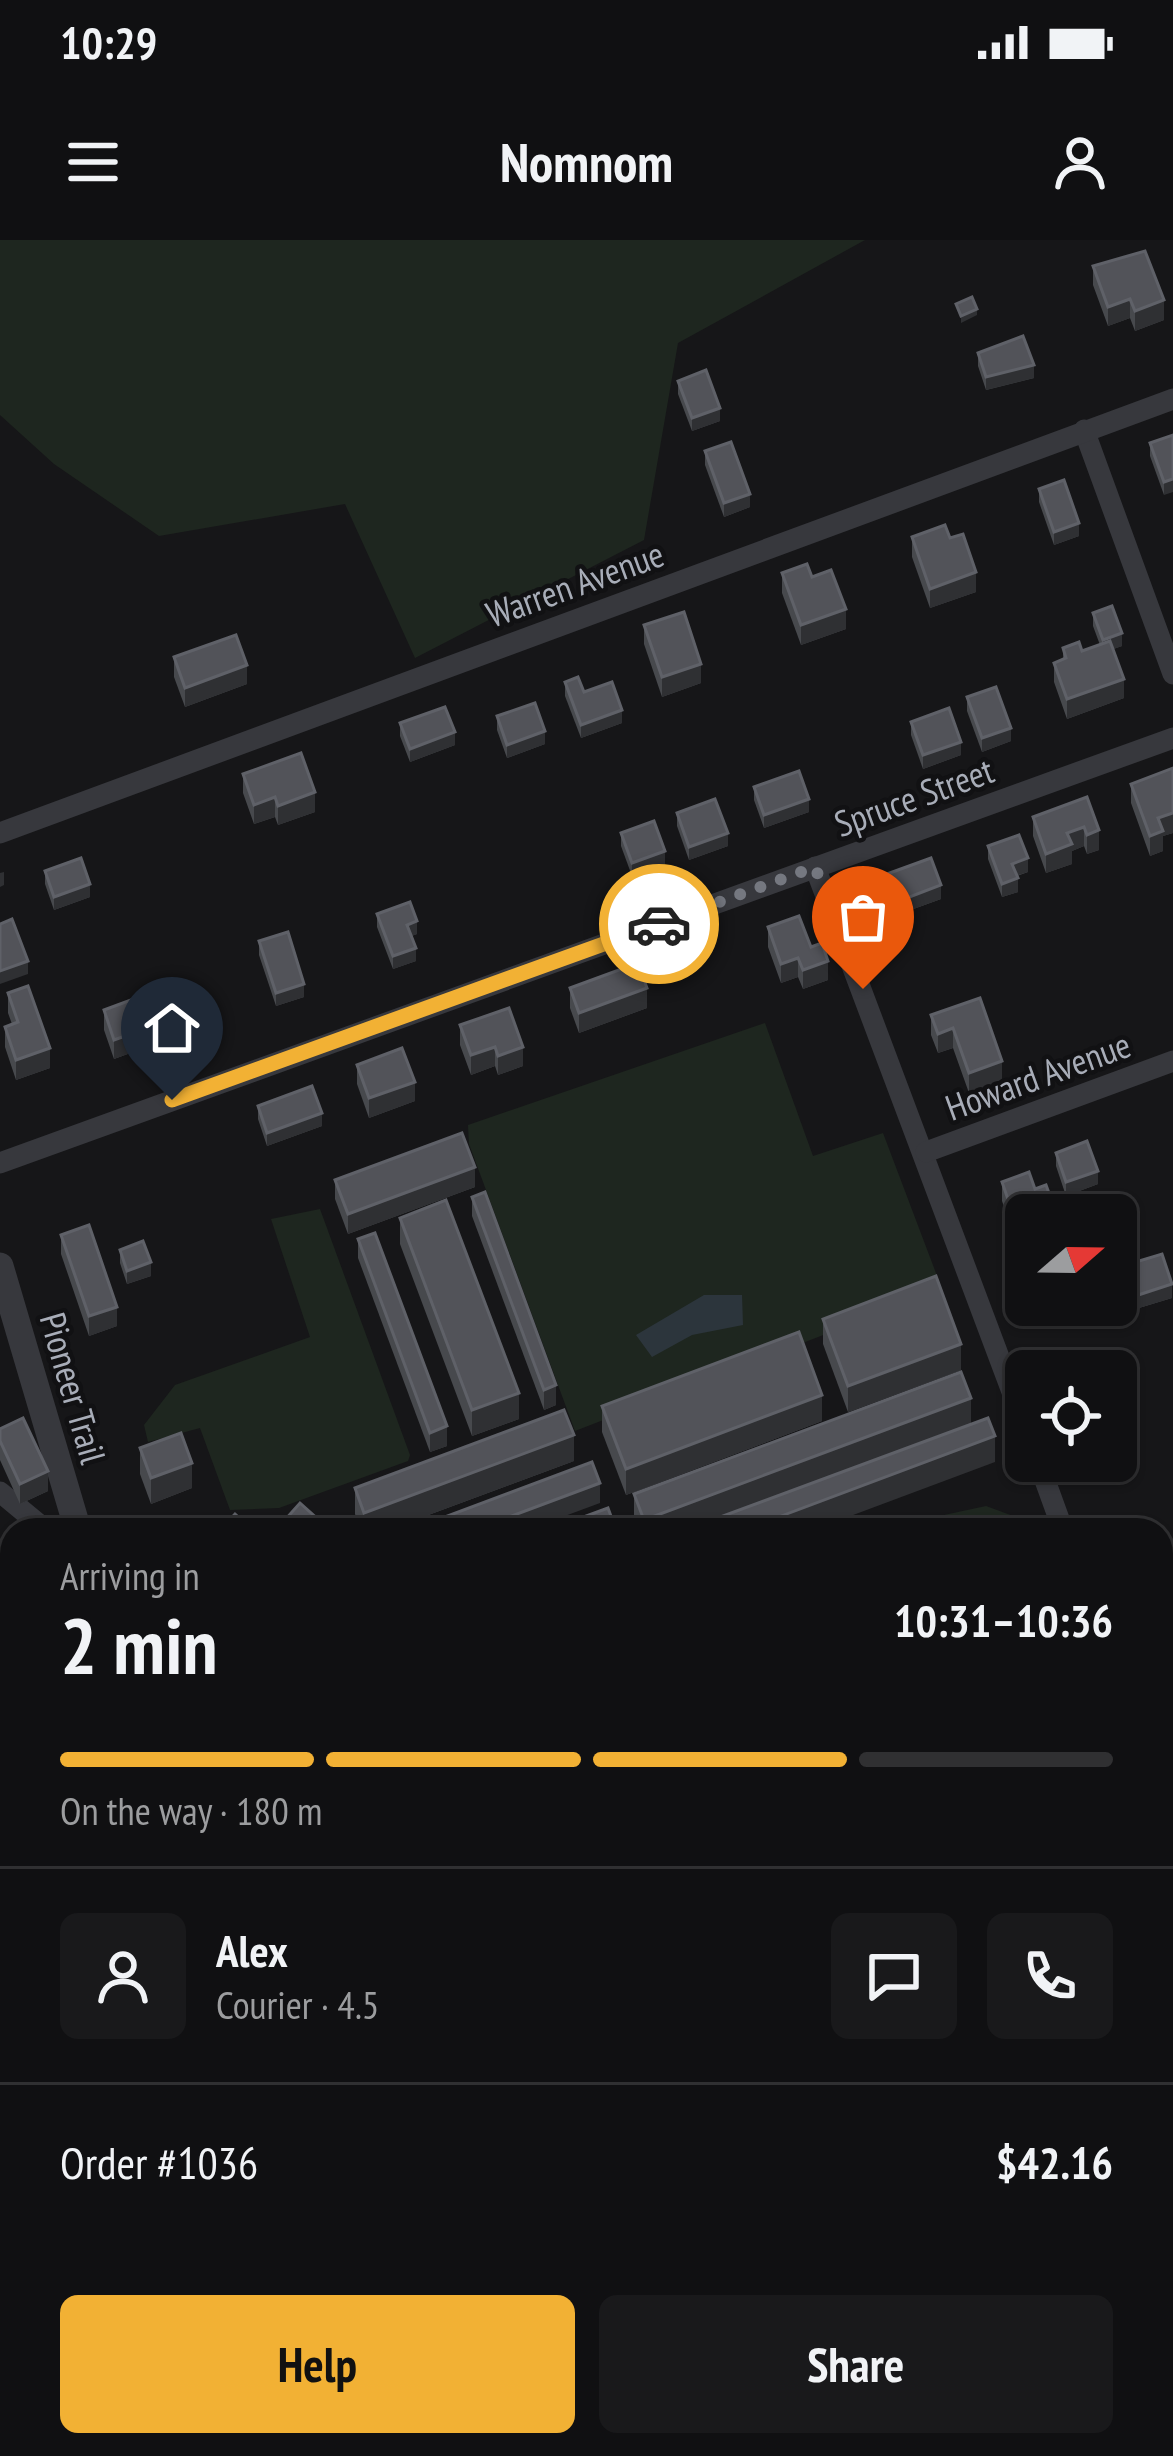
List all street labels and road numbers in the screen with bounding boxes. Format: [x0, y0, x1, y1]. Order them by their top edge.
street label: Warren Avenue [480, 530, 670, 637]
street label: Spruce Street [828, 746, 1000, 847]
street label: Howard Avenue [939, 1020, 1137, 1131]
street label: Pioneer Trail [30, 1307, 118, 1469]

